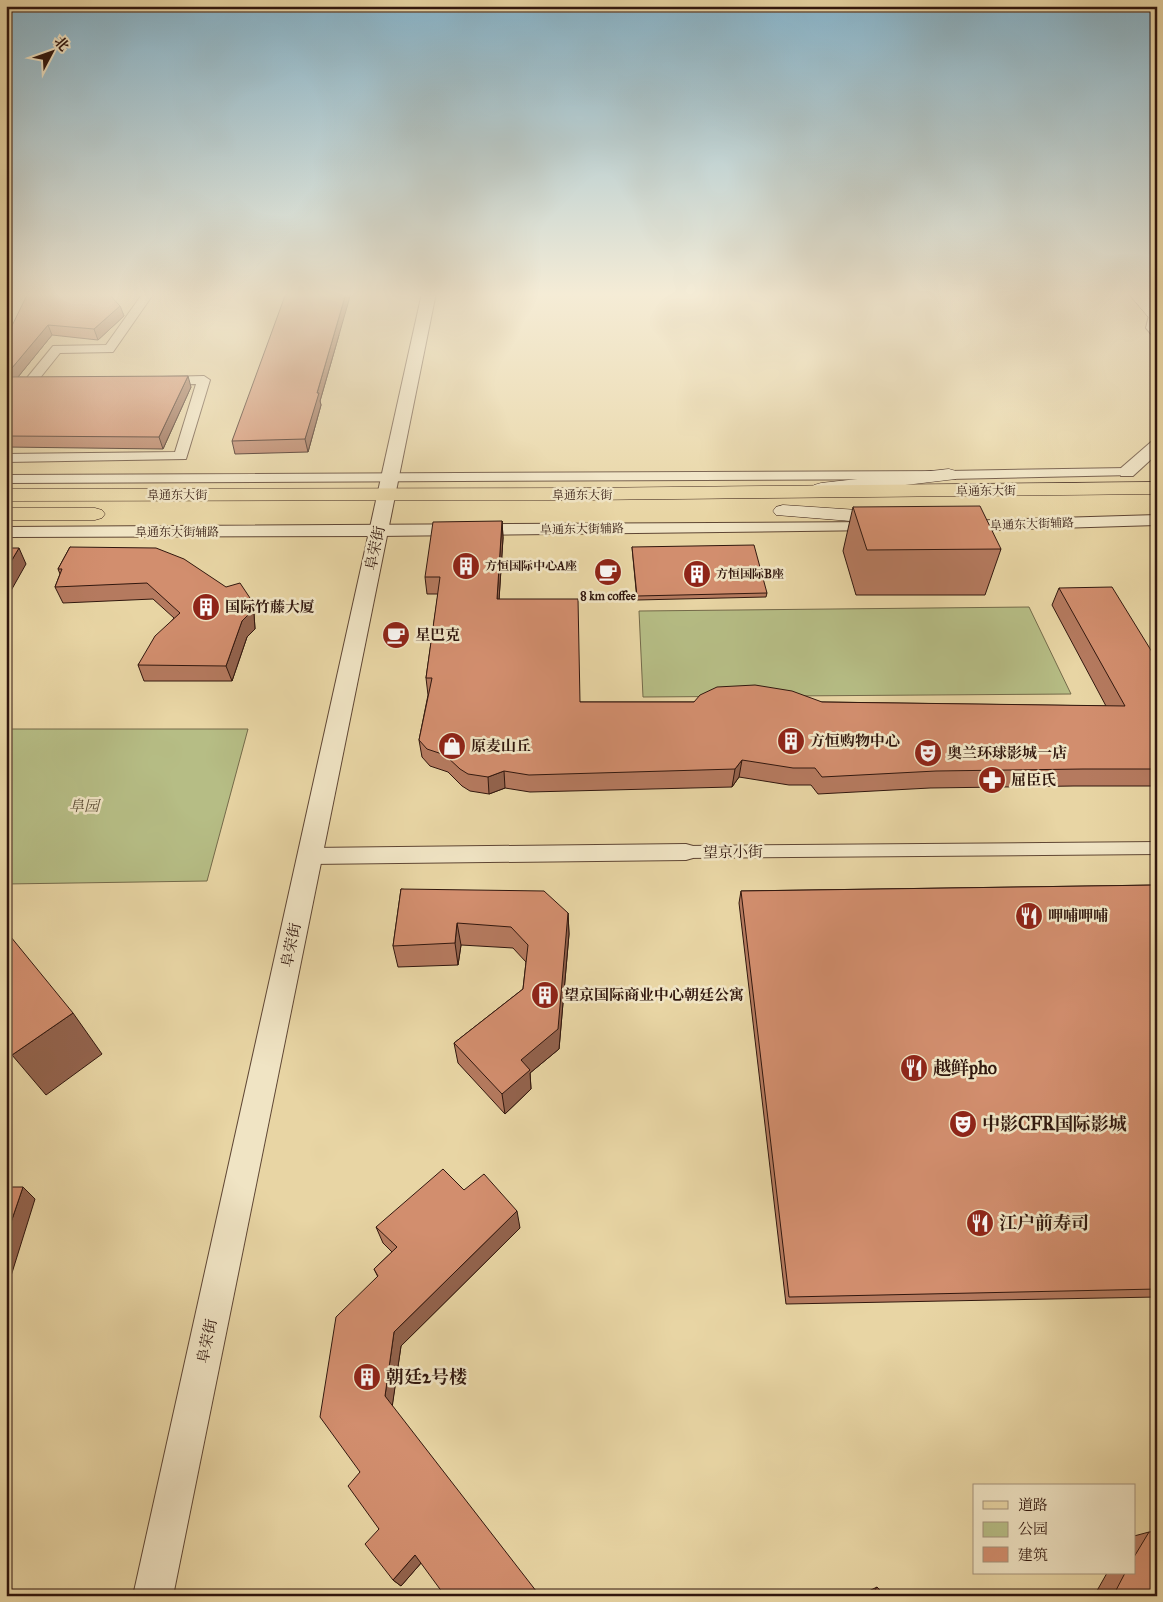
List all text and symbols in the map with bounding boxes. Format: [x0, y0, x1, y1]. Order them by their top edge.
north arrow [28, 28, 78, 78]
text: 北 [50, 33, 72, 55]
street label: 阜通东大街 [956, 483, 1017, 499]
street label: 阜通东大街 [147, 488, 208, 502]
street label: 阜通东大街 [552, 488, 613, 502]
street label: 阜通东大街辅路 [990, 516, 1074, 532]
street label: 阜通东大街辅路 [540, 521, 624, 537]
street label: 阜荣街 [362, 524, 388, 572]
street label: 阜通东大街辅路 [135, 525, 219, 539]
building icon: 方恒国际中心A座 [451, 551, 481, 581]
cafe icon: 8 km coffee [593, 557, 623, 587]
place label: 方恒国际中心A座 [485, 559, 577, 573]
building icon: 方恒国际B座 [682, 559, 712, 589]
place label: 方恒国际B座 [716, 567, 784, 581]
place label: 8 km coffee [580, 589, 636, 603]
building icon: 国际竹藤大厦 [191, 592, 221, 622]
place label: 国际竹藤大厦 [225, 598, 315, 616]
cafe icon: 星巴克 [381, 620, 411, 650]
place label: 星巴克 [415, 626, 460, 644]
building icon: 方恒购物中心 [776, 726, 806, 756]
shop icon: 原麦山丘 [437, 731, 467, 761]
place label: 方恒购物中心 [810, 732, 900, 750]
place label: 原麦山丘 [471, 737, 531, 755]
theatre icon: 奥兰环球影城一店 [913, 738, 943, 768]
place label: 奥兰环球影城一店 [947, 744, 1067, 762]
pharmacy icon: 屈臣氏 [977, 765, 1007, 795]
place label: 屈臣氏 [1011, 771, 1056, 789]
park label: 阜园 [69, 797, 101, 815]
street label: 望京小街 [703, 842, 763, 862]
restaurant icon: 呷哺呷哺 [1014, 901, 1044, 931]
place label: 呷哺呷哺 [1048, 907, 1108, 925]
street label: 阜荣街 [278, 921, 304, 969]
building icon: 望京国际商业中心朝廷公寓 [530, 980, 560, 1010]
place label: 望京国际商业中心朝廷公寓 [564, 986, 744, 1004]
restaurant icon: 越鲜pho [899, 1053, 929, 1083]
place label: 越鲜pho [933, 1057, 997, 1080]
theatre icon: 中影CFR国际影城 [948, 1109, 978, 1139]
place label: 中影CFR国际影城 [982, 1113, 1127, 1135]
restaurant icon: 江户前寿司 [965, 1208, 995, 1238]
place label: 江户前寿司 [999, 1212, 1089, 1234]
street label: 阜荣街 [194, 1317, 220, 1365]
building icon: 朝廷2号楼 [352, 1362, 382, 1392]
place label: 朝廷2号楼 [386, 1366, 467, 1388]
legend [973, 1484, 1136, 1574]
text: 道路 [1018, 1496, 1048, 1514]
text: 公园 [1018, 1520, 1048, 1538]
text: 建筑 [1018, 1546, 1048, 1564]

